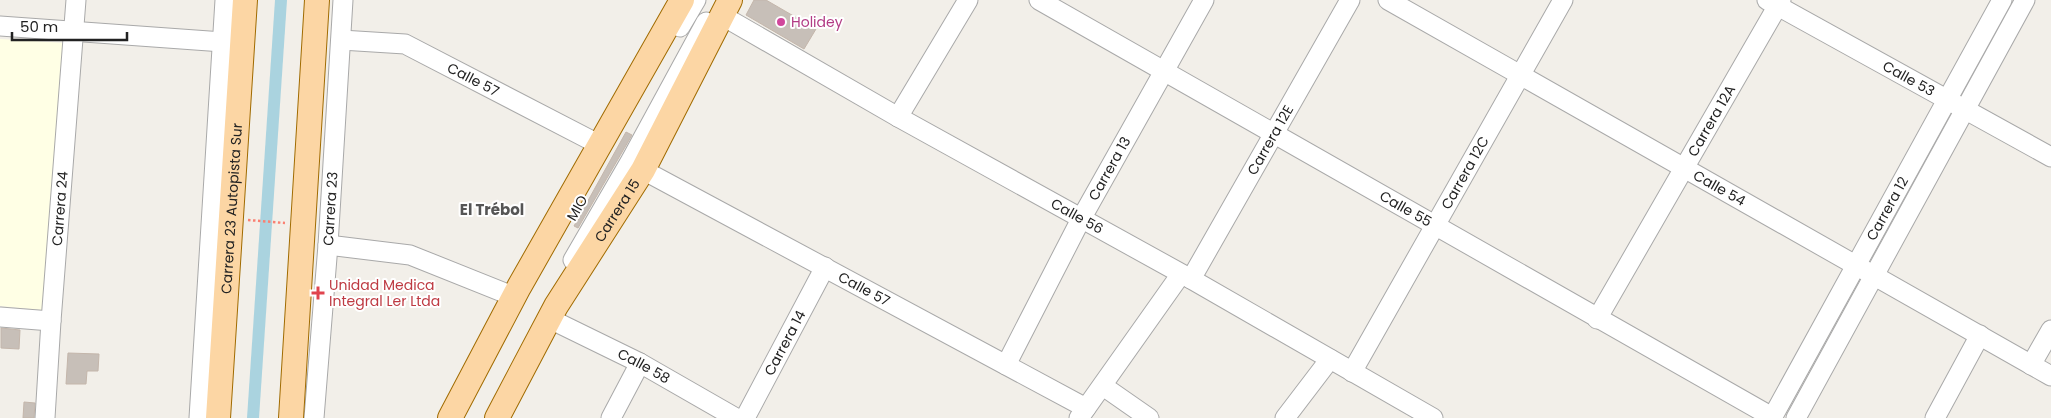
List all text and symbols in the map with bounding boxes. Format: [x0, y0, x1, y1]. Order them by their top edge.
scale bar [12, 10, 128, 42]
place label: Holidey [791, 12, 843, 32]
text: 50 m [20, 16, 58, 37]
marker: Holidey [775, 16, 787, 28]
street label: Calle 53 [1879, 56, 1938, 101]
street label: Calle 57 [444, 58, 503, 101]
street label: Carrera 12A [1683, 81, 1740, 160]
street label: Carrera 12E [1242, 101, 1298, 179]
street label: Carrera 23 Autopista Sur [216, 122, 247, 295]
street label: Carrera 13 [1083, 133, 1135, 204]
street label: Carrera 12C [1436, 133, 1494, 213]
street label: Calle 54 [1690, 165, 1749, 211]
street label: Carrera 24 [47, 170, 73, 247]
street label: Carrera 23 [318, 171, 342, 246]
street label: Carrera 12 [1861, 173, 1913, 244]
street label: Carrera 15 [590, 175, 645, 246]
street label: Calle 55 [1376, 186, 1436, 232]
street label: MIO [562, 192, 592, 224]
street label: Calle 56 [1047, 193, 1107, 239]
district label: El Trébol [460, 199, 524, 220]
street label: Calle 57 [835, 267, 894, 311]
place label: Unidad Medica Integral Ler Ltda [329, 275, 440, 311]
marker: Unidad Medica Integral Ler Ltda [311, 286, 325, 300]
street label: Carrera 14 [759, 307, 810, 379]
street label: Calle 58 [614, 344, 674, 388]

